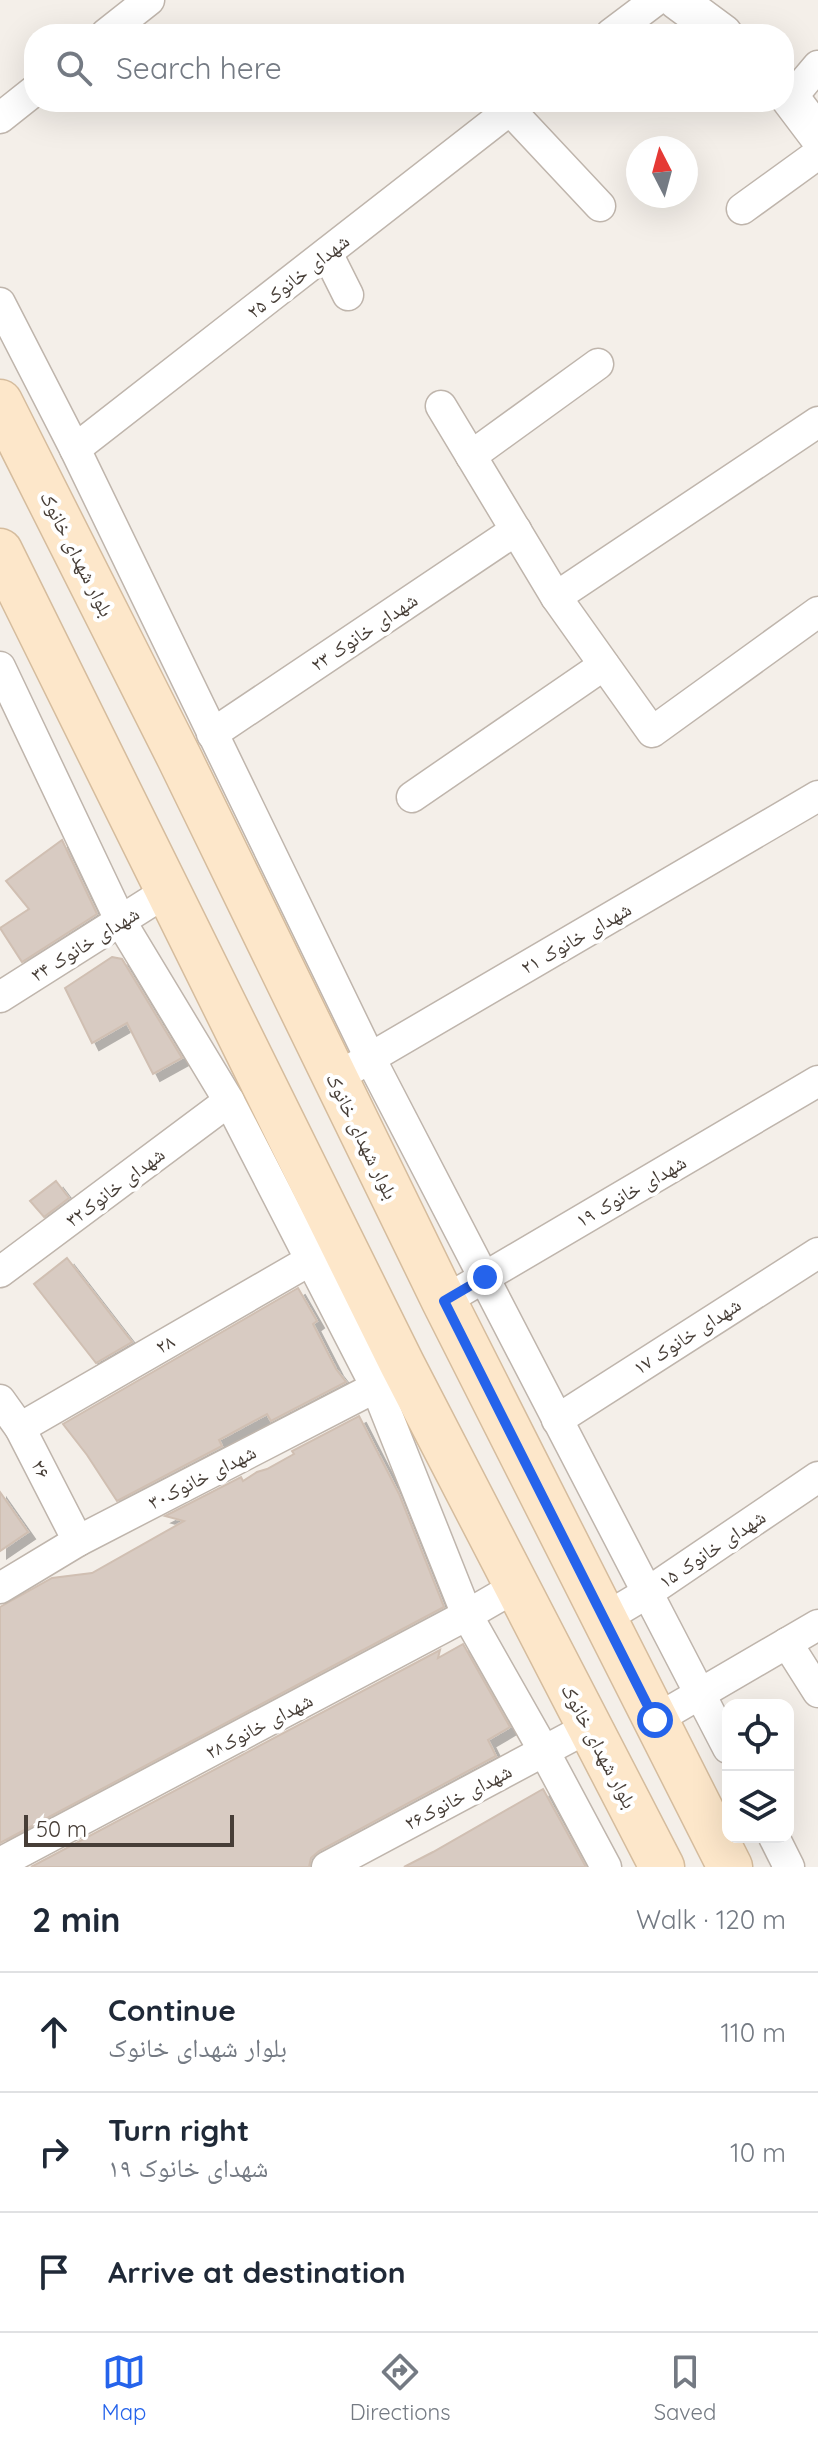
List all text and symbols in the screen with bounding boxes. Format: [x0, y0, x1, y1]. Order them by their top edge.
search box [24, 24, 794, 112]
icon: search [52, 46, 96, 90]
text: Search here [116, 49, 282, 87]
north arrow [626, 136, 698, 208]
street label: شهدای خانوک ۲۵ [241, 228, 354, 323]
street label: بلوار شهدای خانوک [35, 487, 120, 621]
street label: شهدای خانوک ۲۳ [306, 587, 422, 676]
street label: شهدای خانوک ۲۱ [516, 896, 635, 979]
street label: ۳۴ شهدای خانوک [26, 900, 144, 987]
street label: بلوار شهدای خانوک [321, 1068, 404, 1203]
street label: شهدای خانوک۳۲ [60, 1141, 169, 1232]
street label: شهدای خانوک ۱۹ [571, 1149, 690, 1232]
route end [467, 1259, 503, 1295]
street label: شهدای خانوک ۱۷ [628, 1292, 745, 1380]
street label: ۲۸ [151, 1328, 179, 1359]
street label: شهدای خانوک۳۰ [144, 1439, 260, 1514]
street label: ۲۶ [26, 1455, 57, 1482]
street label: شهدای خانوک ۱۵ [654, 1504, 770, 1593]
street label: بلوار شهدای خانوک [556, 1679, 643, 1812]
street label: شهدای خانوک۲۸ [201, 1687, 317, 1764]
map controls [722, 1699, 794, 1843]
button: locate [722, 1699, 794, 1771]
route start [637, 1702, 673, 1738]
street label: شهدای خانوک۲۶ [400, 1758, 516, 1835]
button: layers [722, 1771, 794, 1843]
scale bar [24, 1811, 234, 1847]
text: 50 m [36, 1815, 87, 1843]
text: 2 min [32, 1898, 121, 1941]
text: Walk · 120 m [636, 1903, 786, 1936]
text: Continue [108, 1991, 236, 2029]
icon: ahead [32, 2010, 76, 2054]
text: 110 m [720, 2016, 786, 2049]
text: بلوار شهدای خانوک [108, 2031, 287, 2064]
text: Turn right [108, 2111, 249, 2149]
icon: right [32, 2130, 76, 2174]
text: 10 m [730, 2136, 786, 2169]
text: شهدای خانوک ۱۹ [108, 2151, 268, 2184]
icon: arrive [32, 2250, 76, 2294]
text: Arrive at destination [108, 2253, 406, 2291]
tab: Map [102, 2350, 146, 2426]
tab: Directions [350, 2350, 450, 2426]
tab: Saved [654, 2350, 716, 2426]

